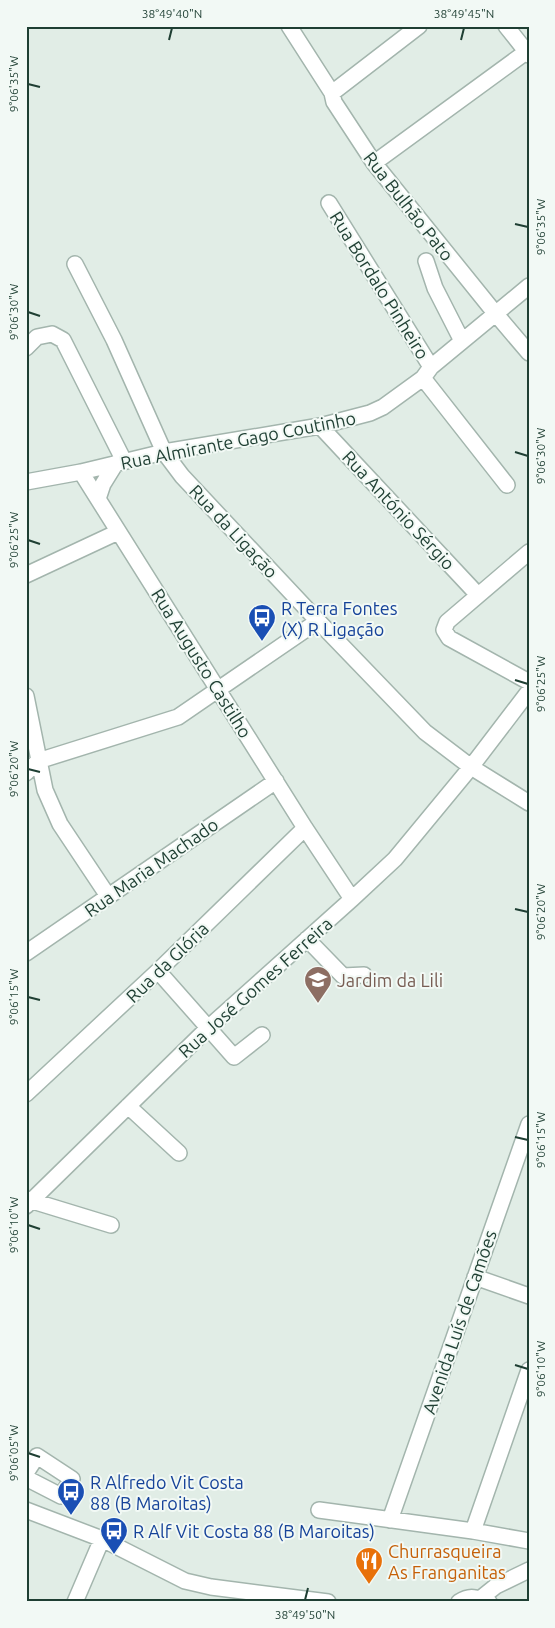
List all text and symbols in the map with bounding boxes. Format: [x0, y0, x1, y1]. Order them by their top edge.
text: 38°49'40"N [142, 7, 202, 20]
text: 38°49'45"N [434, 7, 494, 20]
text: 9°06'35"W [7, 56, 20, 112]
street label: Rua Bulhão Pato [360, 147, 458, 265]
text: 9°06'35"W [534, 199, 547, 255]
street label: Rua Bordalo Pinheiro [326, 208, 434, 362]
text: 9°06'30"W [7, 284, 20, 340]
street label: Rua Almirante Gago Coutinho [119, 407, 357, 473]
text: 9°06'30"W [534, 428, 547, 484]
street label: Rua António Sérgio [339, 446, 459, 574]
street label: Rua da Ligação [186, 480, 282, 582]
text: 9°06'25"W [7, 512, 20, 568]
street label: Rua Augusto Castilho [148, 585, 256, 741]
place label: R Terra Fontes (X) R Ligação [281, 598, 398, 640]
bus stop icon: R Terra Fontes (X) R Ligação [247, 603, 277, 642]
text: 9°06'25"W [534, 656, 547, 712]
text: 9°06'20"W [7, 741, 20, 797]
street label: Rua Maria Machado [80, 813, 222, 921]
text: 9°06'20"W [534, 884, 547, 940]
street label: Rua José Gomes Ferreira [174, 913, 336, 1061]
street label: Rua da Glória [122, 918, 212, 1006]
school or university icon: Jardim da Lili [303, 965, 333, 1004]
text: 9°06'15"W [7, 969, 20, 1025]
place label: Jardim da Lili [337, 970, 443, 990]
text: 9°06'15"W [534, 1112, 547, 1168]
text: 9°06'10"W [7, 1197, 20, 1253]
street label: Avenida Luís de Camões [418, 1227, 500, 1417]
text: 9°06'10"W [534, 1341, 547, 1397]
text: 9°06'05"W [7, 1425, 20, 1481]
place label: R Alfredo Vit Costa 88 (B Maroitas) [90, 1472, 244, 1514]
bus stop icon: R Alfredo Vit Costa 88 (B Maroitas) [56, 1477, 86, 1516]
bus stop icon: R Alf Vit Costa 88 (B Maroitas) [99, 1516, 129, 1555]
place label: R Alf Vit Costa 88 (B Maroitas) [133, 1521, 375, 1542]
place label: Churrasqueira As Franganitas [388, 1541, 506, 1582]
restaurant icon: Churrasqueira As Franganitas [354, 1546, 384, 1585]
text: 38°49'50"N [275, 1608, 335, 1621]

